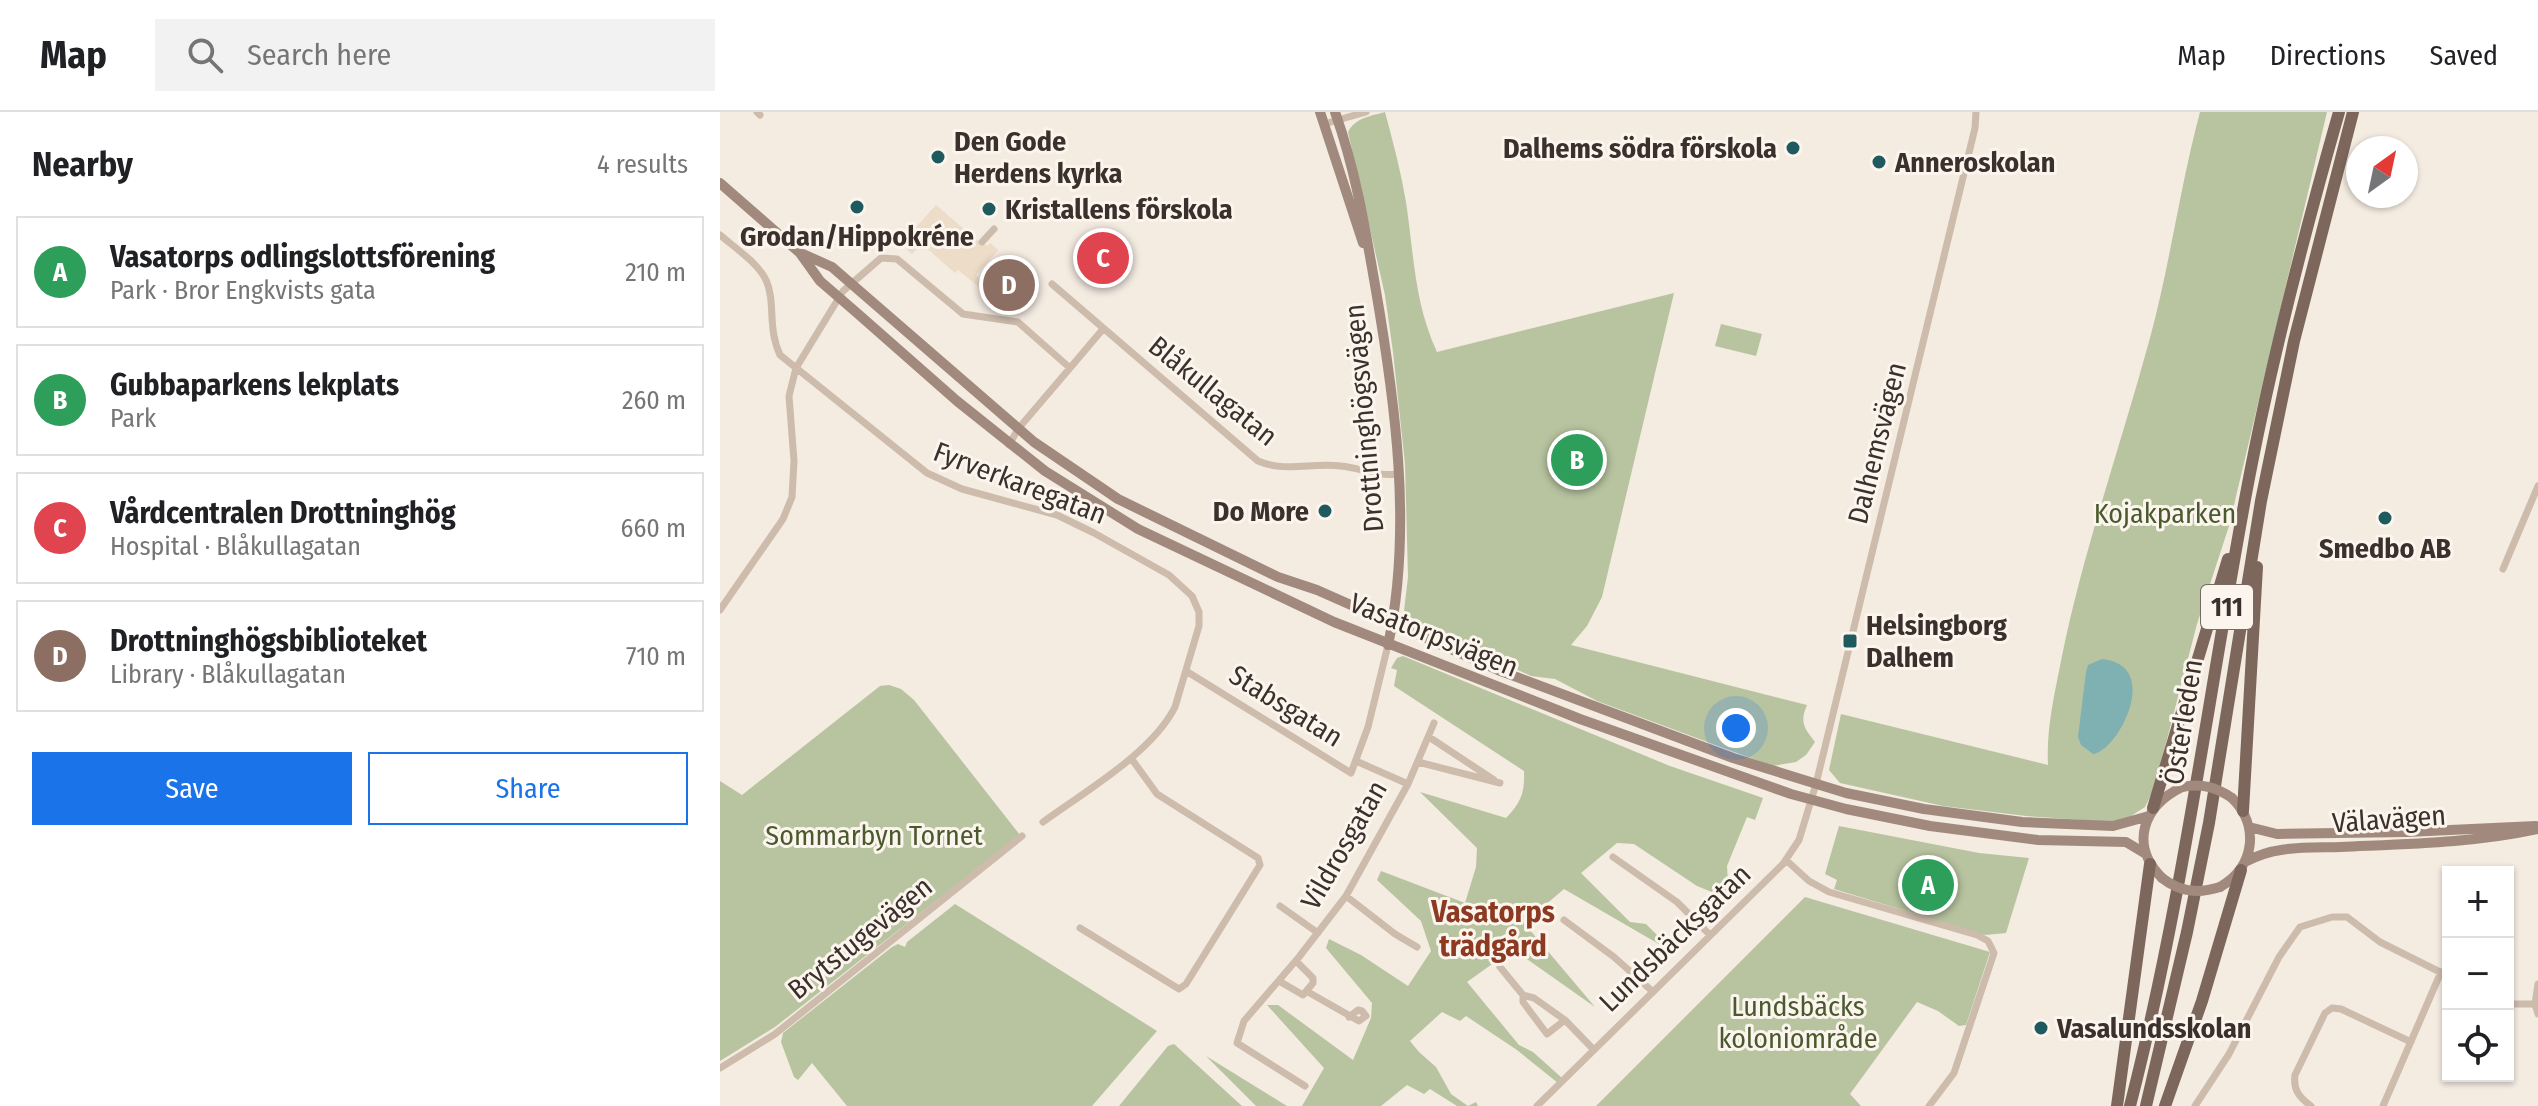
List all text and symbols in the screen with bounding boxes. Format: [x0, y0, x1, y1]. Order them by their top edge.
search box [155, 19, 715, 91]
text: Map [40, 32, 107, 78]
icon: search [183, 33, 227, 77]
text: Search here [247, 37, 391, 73]
text: Map [2177, 39, 2226, 72]
text: Directions [2270, 39, 2386, 72]
text: Saved [2430, 39, 2498, 72]
place label: Den Gode Herdens kyrka [954, 125, 1122, 190]
place label: Dalhems södra förskola [1503, 132, 1777, 165]
north arrow [2346, 136, 2418, 208]
marker: Dalhems södra förskola [1784, 139, 1802, 157]
text: Nearby [32, 144, 133, 185]
place label: Anneroskolan [1894, 146, 2055, 179]
marker: Den Gode Herdens kyrka [929, 148, 947, 166]
text: 4 results [597, 149, 688, 180]
marker: Anneroskolan [1870, 153, 1888, 171]
place label: Kristallens förskola [1005, 193, 1233, 226]
marker: Grodan/Hippokréne [848, 198, 866, 216]
marker: Kristallens förskola [980, 200, 998, 218]
place label: Grodan/Hippokréne [740, 220, 974, 253]
pin: C [1077, 228, 1129, 288]
text: Vasatorps odlingslottsförening [110, 239, 495, 275]
pin: D [983, 255, 1035, 315]
text: A [53, 257, 67, 288]
text: 210 m [625, 257, 686, 288]
text: Park · Bror Engkvists gata [110, 275, 376, 306]
street label: Drottninghögsvägen [1338, 303, 1390, 533]
street label: Blåkullagatan [1142, 329, 1284, 453]
street label: Dalhemsvägen [1841, 359, 1913, 527]
text: Gubbaparkens lekplats [110, 367, 399, 403]
text: B [53, 385, 67, 416]
text: 260 m [622, 385, 686, 416]
text: Park [110, 403, 156, 434]
pin: B [1551, 430, 1603, 490]
street label: Fyrverkaregatan [929, 435, 1111, 531]
text: Vårdcentralen Drottninghög [110, 495, 456, 531]
place label: Do More [1213, 495, 1309, 528]
park label: Kojakparken [2094, 497, 2236, 530]
marker: Do More [1316, 502, 1334, 520]
marker: Smedbo AB [2376, 509, 2394, 527]
text: C [53, 513, 67, 544]
text: 660 m [621, 513, 686, 544]
text: Hospital · Blåkullagatan [110, 531, 361, 562]
place label: Smedbo AB [2319, 532, 2451, 565]
road number: 111 [2201, 585, 2253, 629]
street label: Vasatorpsvägen [1345, 586, 1523, 684]
place label: Helsingborg Dalhem [1866, 609, 2007, 674]
text: Drottninghögsbiblioteket [110, 623, 427, 659]
marker: Helsingborg Dalhem [1841, 632, 1859, 650]
text: D [52, 641, 68, 672]
text: 710 m [626, 641, 686, 672]
street label: Österleden [2157, 657, 2209, 787]
street label: Stabsgatan [1223, 658, 1349, 754]
text: Library · Blåkullagatan [110, 659, 346, 690]
your location [1716, 708, 1756, 748]
button: Save [32, 752, 352, 825]
button: Share [368, 752, 688, 825]
street label: Vildrosgatan [1294, 775, 1394, 915]
street label: Välavägen [2331, 799, 2447, 839]
park label: Sommarbyn Tornet [765, 819, 984, 852]
pin: A [1902, 855, 1954, 915]
street label: Lundsbäcksgatan [1593, 858, 1757, 1018]
map controls [2442, 866, 2514, 1082]
button: + [2442, 866, 2514, 938]
street label: Brytstugevägen [781, 870, 939, 1006]
district label: Vasatorps trädgård [1430, 894, 1555, 964]
button: − [2442, 938, 2514, 1010]
park label: Lundsbäcks koloniområde [1718, 990, 1878, 1055]
button: locate [2442, 1010, 2514, 1082]
place label: Vasalundsskolan [2056, 1012, 2252, 1045]
marker: Vasalundsskolan [2032, 1019, 2050, 1037]

